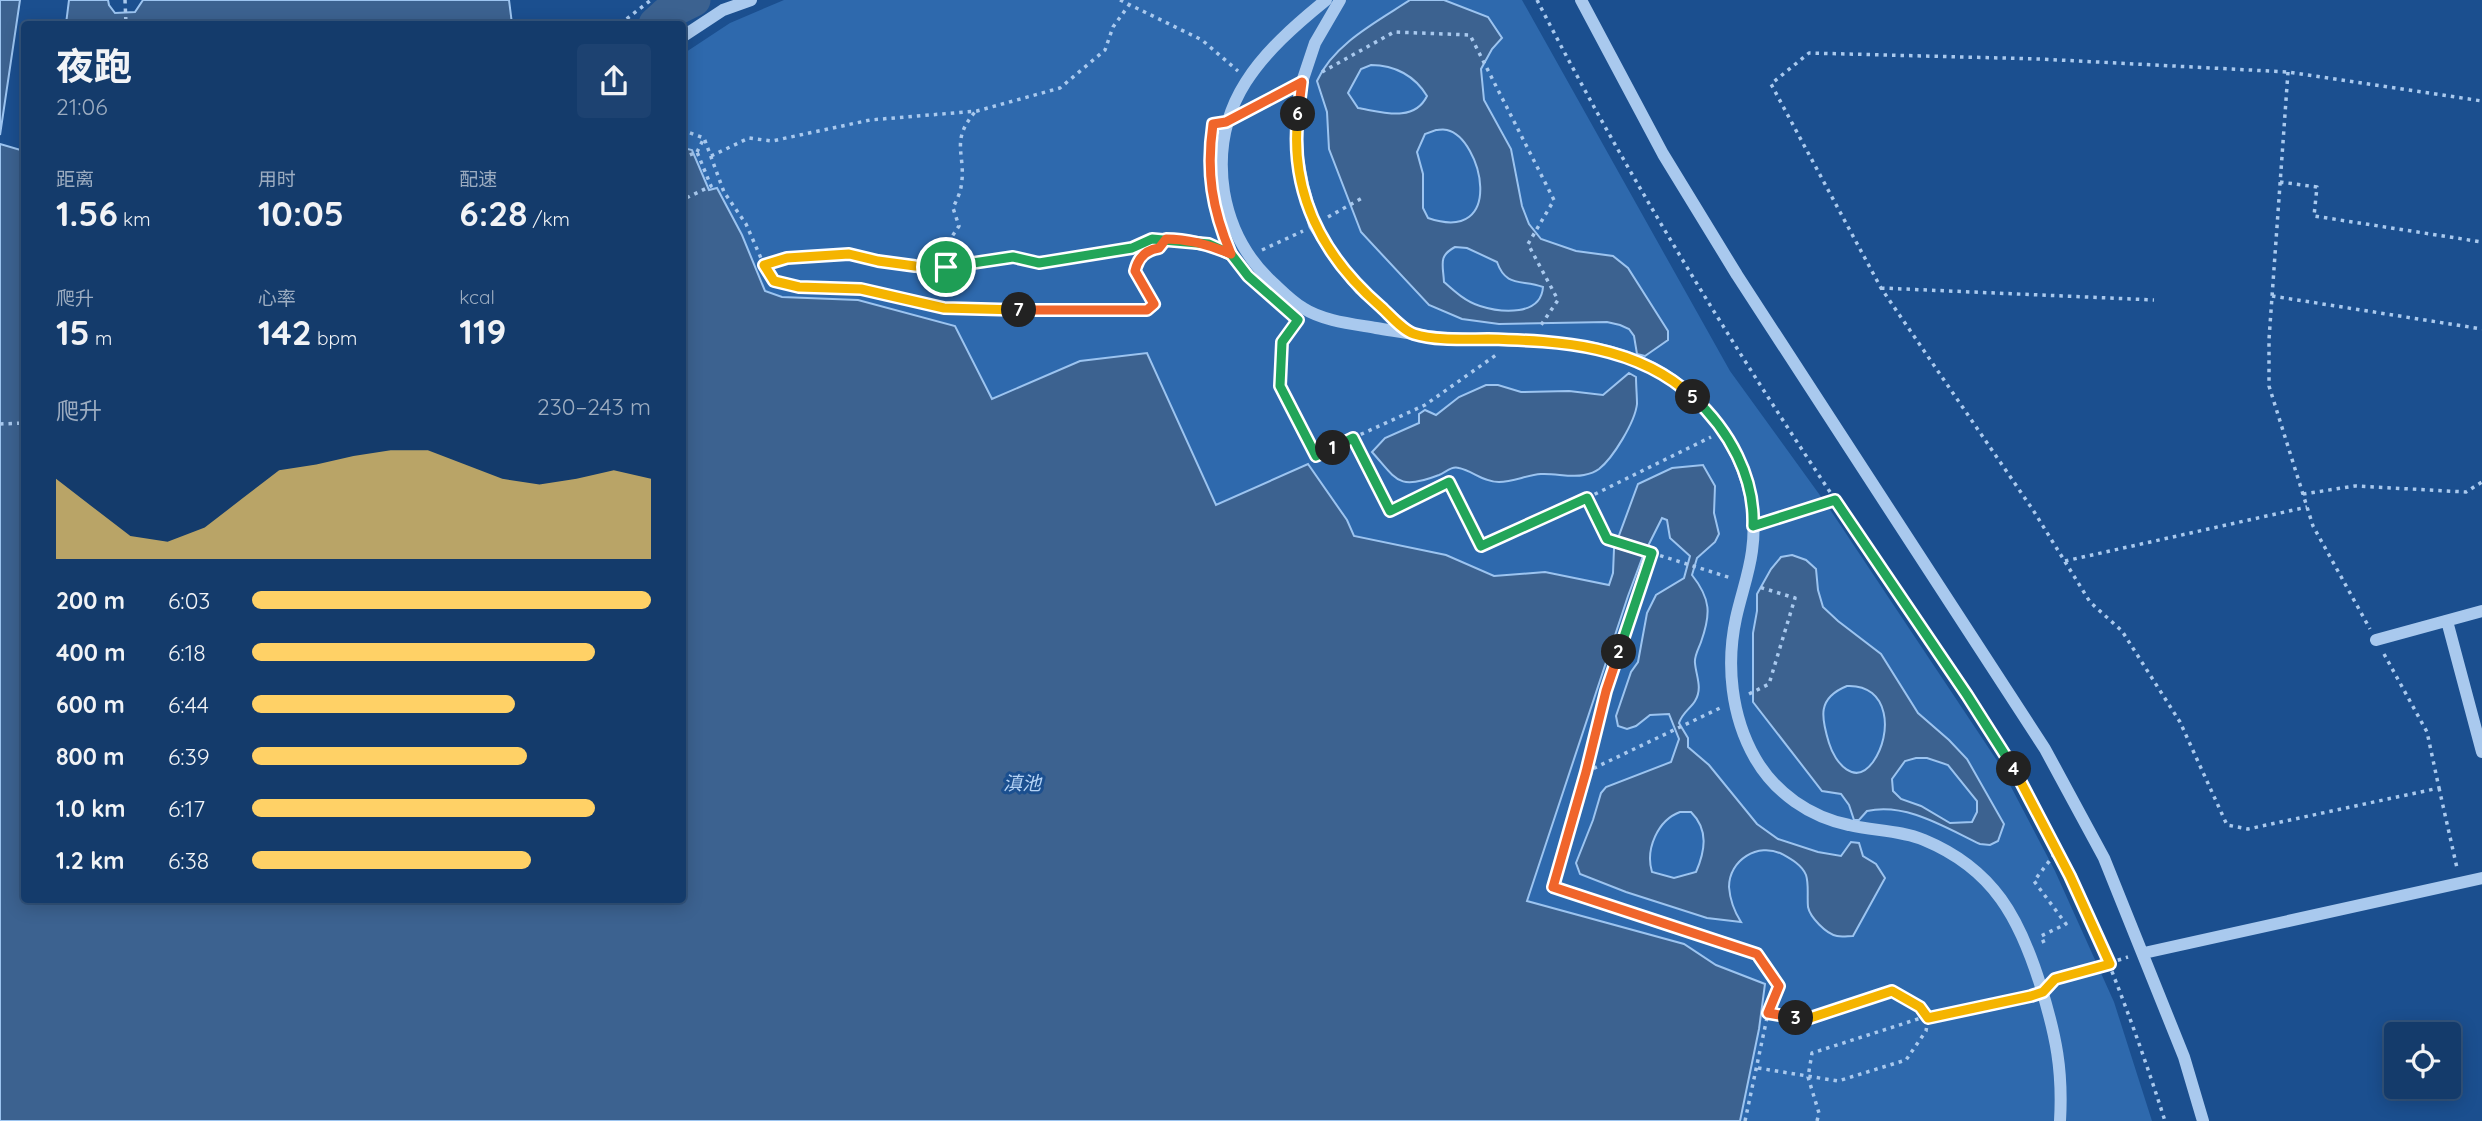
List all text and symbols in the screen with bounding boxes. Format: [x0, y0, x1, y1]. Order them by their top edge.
text: 夜跑 [56, 42, 132, 90]
button: share [577, 44, 651, 118]
text: 21:06 [56, 92, 108, 121]
pin: 6 [1280, 96, 1316, 132]
text: 6 [1292, 101, 1303, 125]
text: 距离 [56, 167, 94, 191]
text: 用时 [258, 167, 296, 191]
text: 配速 [459, 167, 497, 191]
text: 1.56 [56, 191, 118, 235]
text: 10:05 [258, 191, 344, 235]
text: 6:28 [459, 191, 527, 235]
text: km [118, 207, 151, 231]
text: /km [527, 207, 570, 231]
pin [916, 237, 976, 297]
icon: arrive [927, 248, 965, 286]
text: kcal [459, 285, 495, 309]
text: 爬升 [56, 286, 94, 310]
text: 心率 [258, 286, 296, 310]
pin: 7 [1002, 292, 1036, 328]
text: 7 [1013, 297, 1024, 321]
text: 119 [459, 309, 506, 353]
text: 15 [56, 310, 90, 354]
text: 142 [258, 310, 312, 354]
text: m [90, 326, 112, 350]
text: bpm [312, 326, 357, 350]
pin: 5 [1676, 380, 1710, 414]
text: 5 [1687, 384, 1698, 408]
text: 230–243 m [537, 392, 651, 421]
text: 爬升 [56, 396, 102, 425]
pin: 1 [1316, 430, 1350, 466]
text: 1 [1329, 435, 1336, 459]
text: 200 m [56, 586, 125, 615]
text: 6:03 [168, 586, 210, 615]
pin: 2 [1602, 634, 1636, 670]
text: 400 m [56, 638, 125, 667]
text: 6:18 [168, 638, 206, 667]
text: 2 [1613, 639, 1624, 663]
text: 600 m [56, 690, 125, 719]
text: 6:44 [168, 690, 209, 719]
text: 800 m [56, 742, 125, 771]
text: 6:39 [168, 742, 210, 771]
pin: 4 [1996, 752, 2032, 786]
text: 4 [2008, 756, 2019, 780]
water label: 滇池 [1003, 771, 1043, 795]
text: 1.0 km [56, 794, 126, 823]
text: 6:17 [168, 794, 205, 823]
text: 1.2 km [56, 846, 125, 875]
text: 6:38 [168, 846, 209, 875]
pin: 3 [1778, 1000, 1814, 1036]
text: 3 [1790, 1005, 1801, 1029]
map controls [2384, 1022, 2461, 1099]
button: locate [2384, 1022, 2461, 1099]

